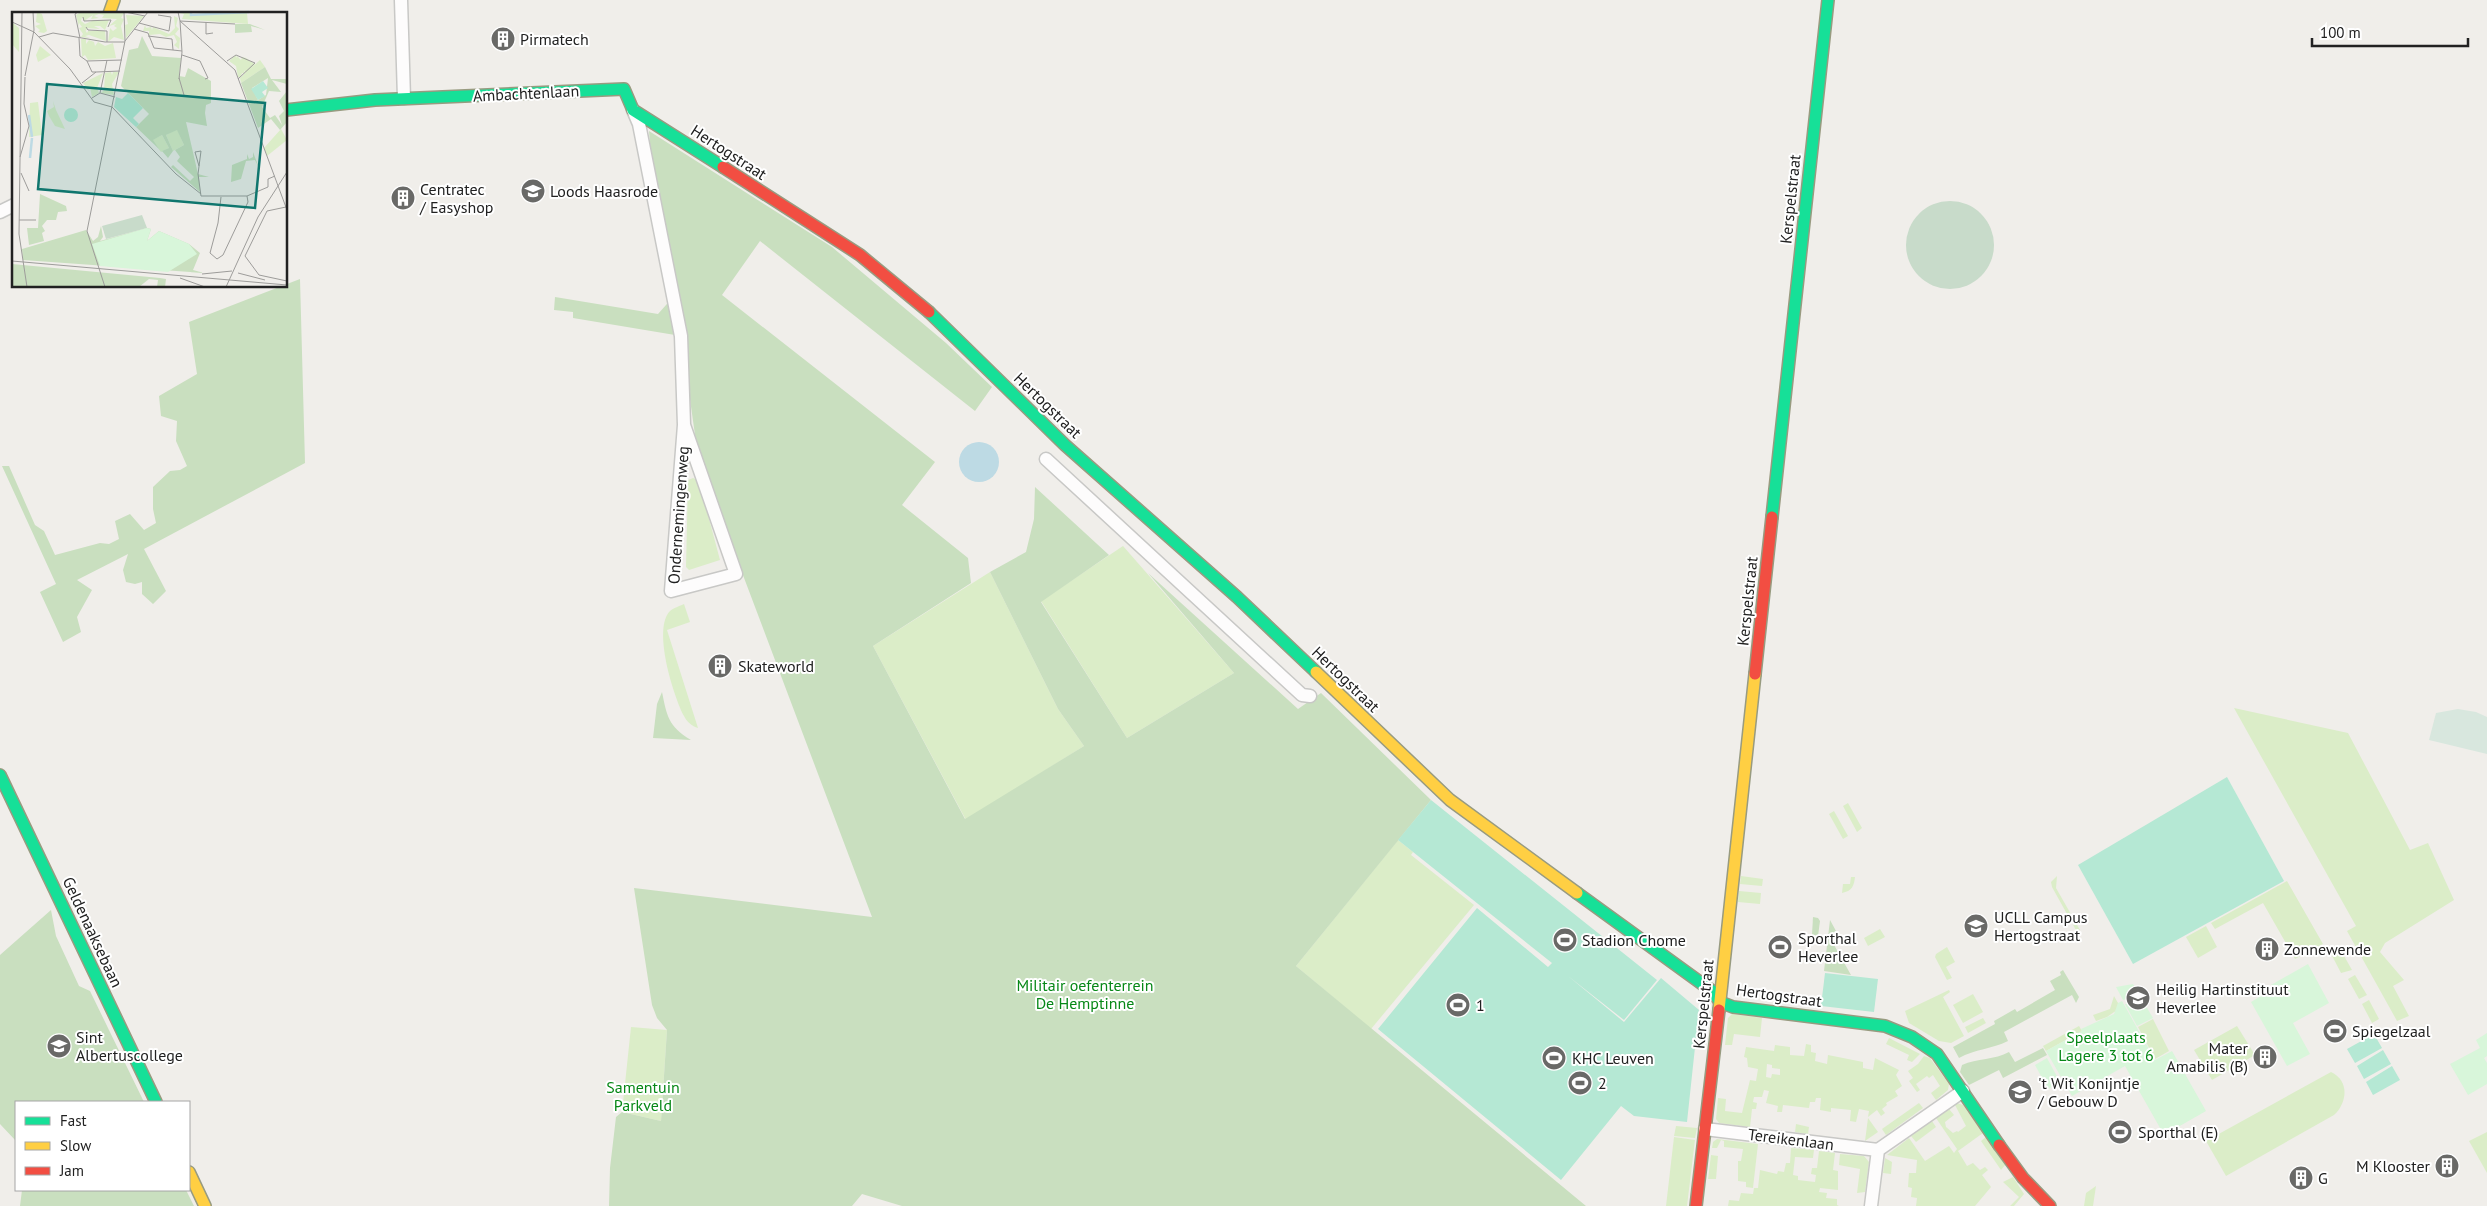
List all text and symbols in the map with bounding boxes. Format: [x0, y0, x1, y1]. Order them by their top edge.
inset map [12, 12, 288, 288]
scale bar [2312, 15, 2468, 47]
text: 100 m [2320, 23, 2361, 42]
building icon: Pirmatech [490, 26, 516, 52]
place label: Pirmatech [520, 29, 589, 49]
street label: Ambachtenlaan [472, 80, 580, 106]
street label: Hertogstraat [687, 120, 771, 184]
street label: Kerspelstraat [1775, 153, 1805, 245]
school or university icon: Loods Haasrode [520, 178, 546, 204]
place label: Centratec / Easyshop [419, 179, 493, 217]
place label: Loods Haasrode [550, 181, 658, 201]
building icon: Centratec / Easyshop [390, 185, 416, 211]
street label: Hertogstraat [1010, 368, 1086, 442]
street label: Ondernemingenweg [663, 445, 693, 585]
street label: Kerspelstraat [1732, 555, 1762, 647]
street label: Hertogstraat [1308, 642, 1384, 716]
building icon: Skateworld [707, 653, 733, 679]
place label: Skateworld [738, 656, 814, 676]
street label: Geldenaaksebaan [59, 874, 127, 990]
place label: UCLL Campus Hertogstraat [1994, 907, 2088, 945]
school or university icon: UCLL Campus Hertogstraat [1963, 913, 1989, 939]
sports icon: Stadion Chome [1552, 927, 1578, 953]
place label: Sporthal Heverlee [1798, 928, 1858, 966]
place label: Stadion Chome [1582, 930, 1686, 950]
sports icon: Sporthal Heverlee [1767, 934, 1793, 960]
building icon: Zonnewende [2254, 936, 2280, 962]
place label: Zonnewende [2284, 939, 2371, 959]
street label: Kerspelstraat [1688, 958, 1718, 1050]
park label: Militair oefenterrein De Hemptinne [1016, 975, 1154, 1013]
street label: Hertogstraat [1735, 979, 1824, 1011]
place label: Heilig Hartinstituut Heverlee [2156, 979, 2289, 1017]
school or university icon: Heilig Hartinstituut Heverlee [2125, 985, 2151, 1011]
sports icon: 1 [1445, 992, 1471, 1018]
place label: 1 [1476, 995, 1485, 1015]
sports icon: Spiegelzaal [2322, 1018, 2348, 1044]
place label: Spiegelzaal [2352, 1021, 2431, 1041]
place label: Sint Albertuscollege [76, 1027, 183, 1065]
park label: Speelplaats Lagere 3 tot 6 [2058, 1027, 2154, 1065]
school or university icon: Sint Albertuscollege [46, 1033, 72, 1059]
place label: Mater Amabilis (B) [2167, 1038, 2249, 1076]
building icon: Mater Amabilis (B) [2252, 1044, 2278, 1070]
sports icon: KHC Leuven [1541, 1045, 1567, 1071]
place label: KHC Leuven [1572, 1048, 1654, 1068]
sports icon: 2 [1567, 1070, 1593, 1096]
place label: 2 [1598, 1073, 1607, 1093]
place label: 't Wit Konijntje / Gebouw D [2037, 1073, 2140, 1111]
park label: Samentuin Parkveld [606, 1077, 680, 1115]
school or university icon: 't Wit Konijntje / Gebouw D [2007, 1079, 2033, 1105]
legend [15, 1101, 190, 1191]
text: Fast [60, 1111, 87, 1130]
sports icon: Sporthal (E) [2107, 1119, 2133, 1145]
place label: Sporthal (E) [2138, 1122, 2218, 1142]
street label: Tereikenlaan [1747, 1124, 1835, 1154]
text: Slow [60, 1136, 91, 1155]
building icon: M Klooster [2434, 1153, 2460, 1179]
place label: M Klooster [2356, 1156, 2431, 1176]
text: Jam [59, 1161, 84, 1180]
building icon: G [2288, 1165, 2314, 1191]
place label: G [2318, 1168, 2328, 1188]

